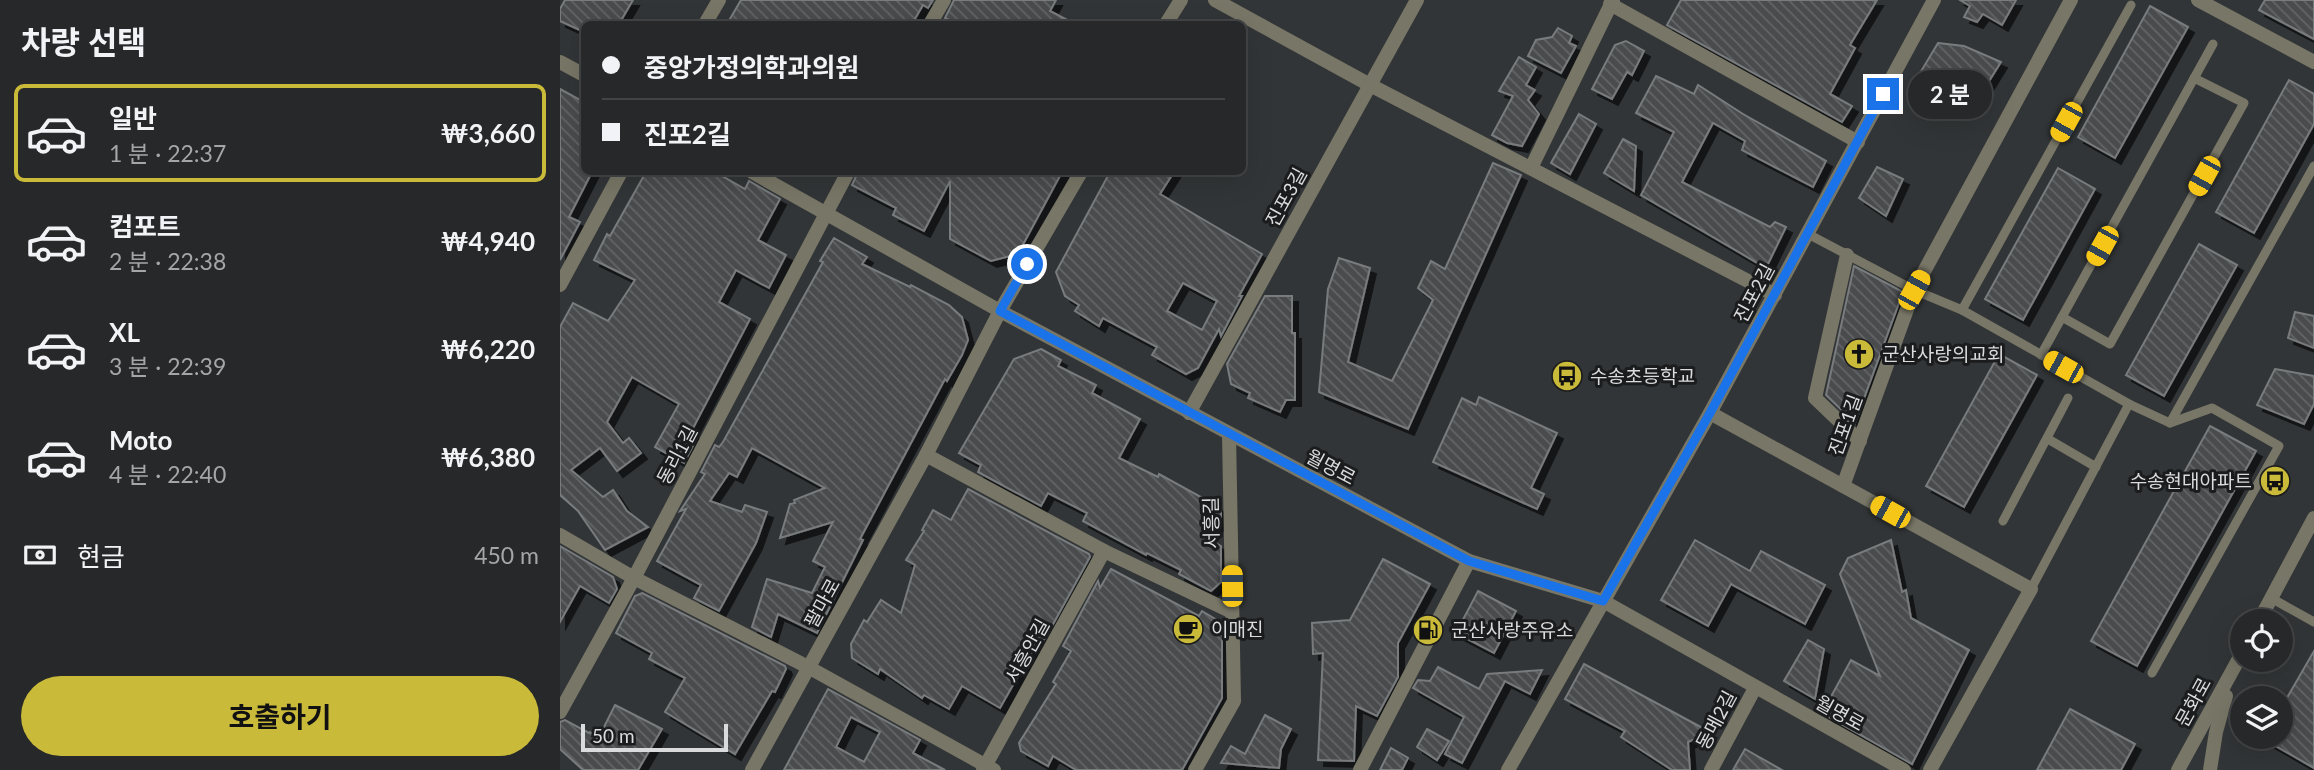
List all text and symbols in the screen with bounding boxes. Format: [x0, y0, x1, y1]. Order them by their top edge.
text: 차량 선택 [21, 22, 147, 61]
text: 중앙가정의학과의원 [644, 51, 859, 83]
callout: 2 분 [1908, 70, 1992, 119]
route end [1867, 78, 1899, 110]
text: 2 분 [1930, 80, 1970, 108]
car [2047, 99, 2086, 145]
icon: car [25, 102, 88, 165]
text: 일반 [109, 102, 157, 134]
text: ₩3,660 [441, 117, 535, 149]
text: 진포2길 [644, 118, 731, 150]
text: 1 분 · 22:37 [109, 139, 226, 167]
car [2185, 153, 2224, 199]
street label: 진포3길 [1260, 163, 1311, 230]
icon: car [25, 210, 88, 273]
text: 컴포트 [109, 210, 181, 242]
car [2083, 223, 2122, 269]
text: ₩4,940 [441, 225, 535, 257]
text: 2 분 · 22:38 [109, 247, 226, 275]
route start [1011, 248, 1043, 280]
street label: 진포2길 [1729, 259, 1779, 326]
car [1895, 267, 1934, 313]
text: XL [109, 316, 140, 348]
icon: car [25, 318, 88, 381]
text: ₩6,220 [441, 333, 535, 365]
church icon: 군산사랑의교회 [1842, 337, 1876, 371]
place label: 군산사랑의교회 [1882, 342, 2004, 365]
car [2040, 348, 2087, 386]
text: 3 분 · 22:39 [109, 352, 226, 380]
bus stop icon: 수송초등학교 [1550, 359, 1584, 393]
place label: 수송초등학교 [1590, 364, 1695, 387]
street label: 진포1길 [1823, 391, 1866, 459]
street label: 동리1길 [652, 421, 702, 488]
text: Moto [109, 424, 172, 456]
icon: car [25, 426, 88, 489]
text: ₩6,380 [441, 441, 535, 473]
street label: 월명로 [1303, 444, 1360, 489]
text: 4 분 · 22:40 [109, 460, 226, 488]
bus stop icon: 수송현대아파트 [2258, 464, 2292, 498]
place label: 수송현대아파트 [2130, 469, 2252, 492]
car [1867, 493, 1914, 531]
street label: 서흥길 [1199, 497, 1222, 549]
icon: cash [21, 536, 59, 574]
text: 현금 [77, 540, 125, 572]
text: 450 m [474, 541, 539, 569]
car [1222, 565, 1243, 607]
street label: 팔마로 [799, 574, 844, 631]
map controls [2230, 609, 2293, 749]
button: locate [2230, 609, 2293, 672]
cafe icon: 이매진 [1171, 612, 1205, 646]
fuel station icon: 군산사랑주유소 [1411, 613, 1445, 647]
street label: 서흥안길 [1000, 615, 1054, 687]
place label: 이매진 [1211, 617, 1263, 640]
place label: 군산사랑주유소 [1451, 618, 1573, 641]
street label: 문화로 [2170, 673, 2215, 730]
button: 호출하기 [21, 676, 539, 756]
street label: 동메2길 [1691, 686, 1741, 753]
button: layers [2230, 686, 2293, 749]
street label: 월명로 [1812, 690, 1869, 735]
scale bar [581, 721, 728, 753]
text: 50 m [592, 724, 635, 747]

